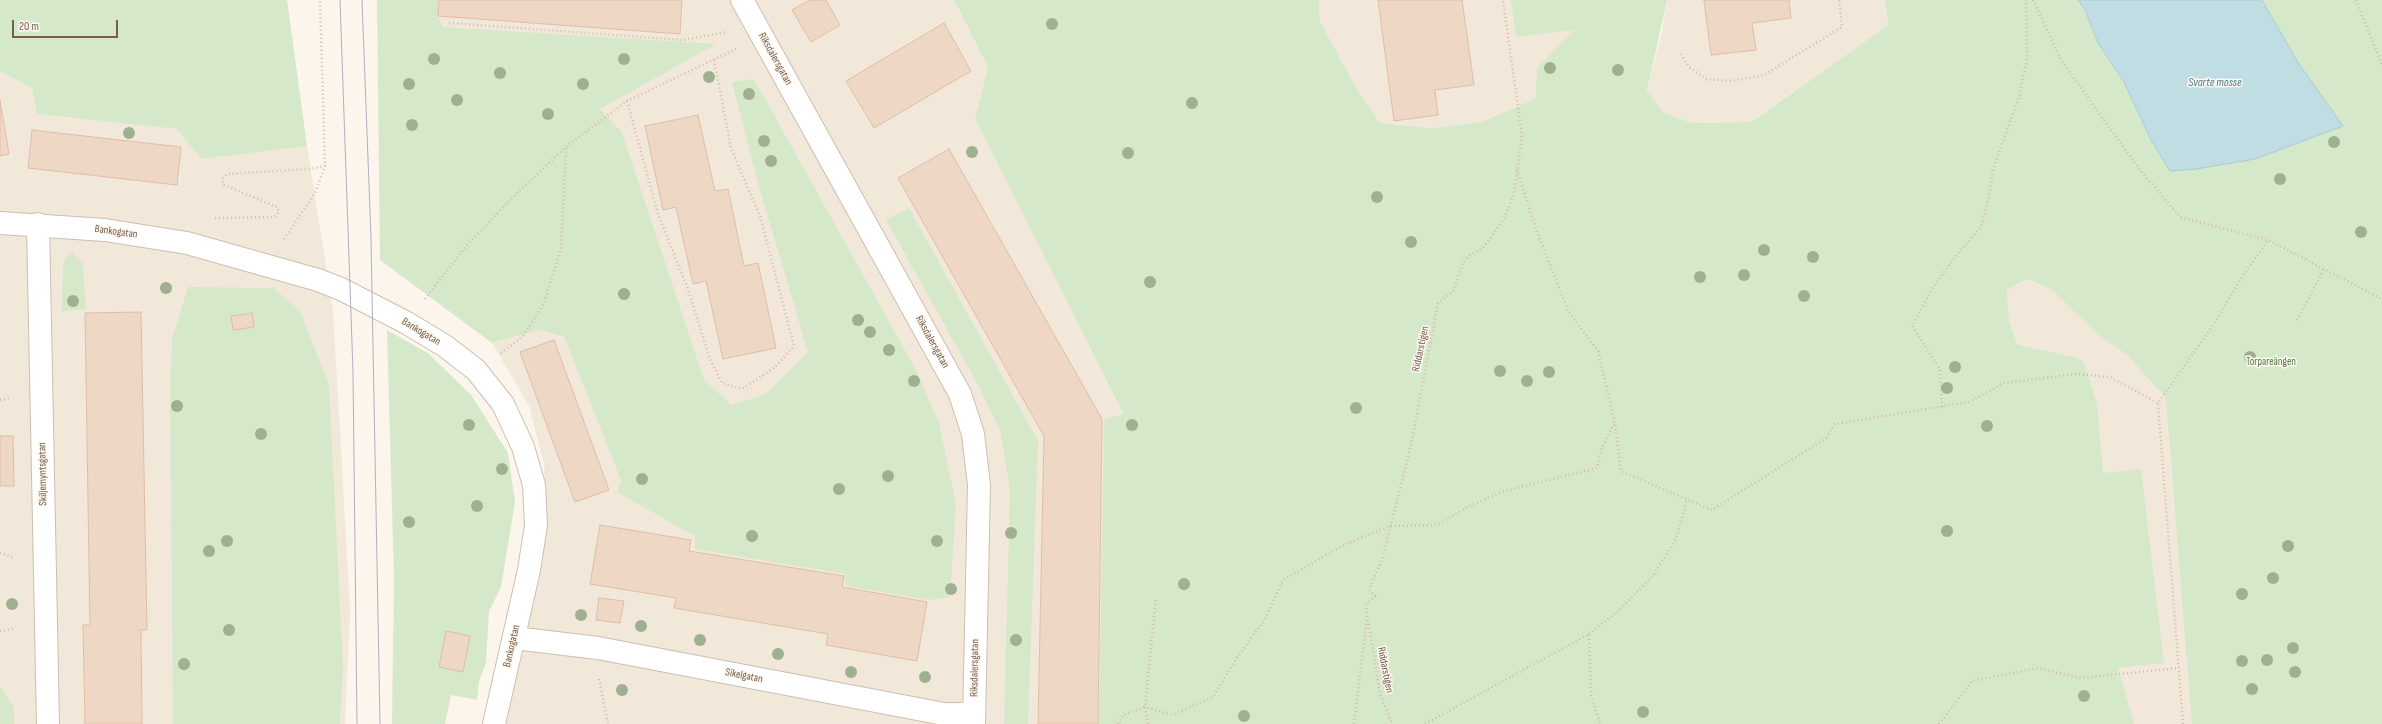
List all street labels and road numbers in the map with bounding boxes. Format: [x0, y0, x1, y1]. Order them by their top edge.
street label: Riksdalersgatan [755, 30, 795, 88]
street label: Bankogatan [94, 222, 138, 242]
street label: Riksdalersgatan [912, 313, 952, 371]
street label: Bankogatan [399, 315, 443, 349]
street label: Riddarstigen [1410, 325, 1432, 373]
street label: Skiljemyntsgatan [36, 442, 50, 506]
street label: Bankogatan [501, 623, 523, 669]
street label: Riksdalersgatan [968, 639, 982, 697]
street label: Riddarstigen [1374, 646, 1396, 694]
street label: Sikelgatan [724, 666, 764, 686]

